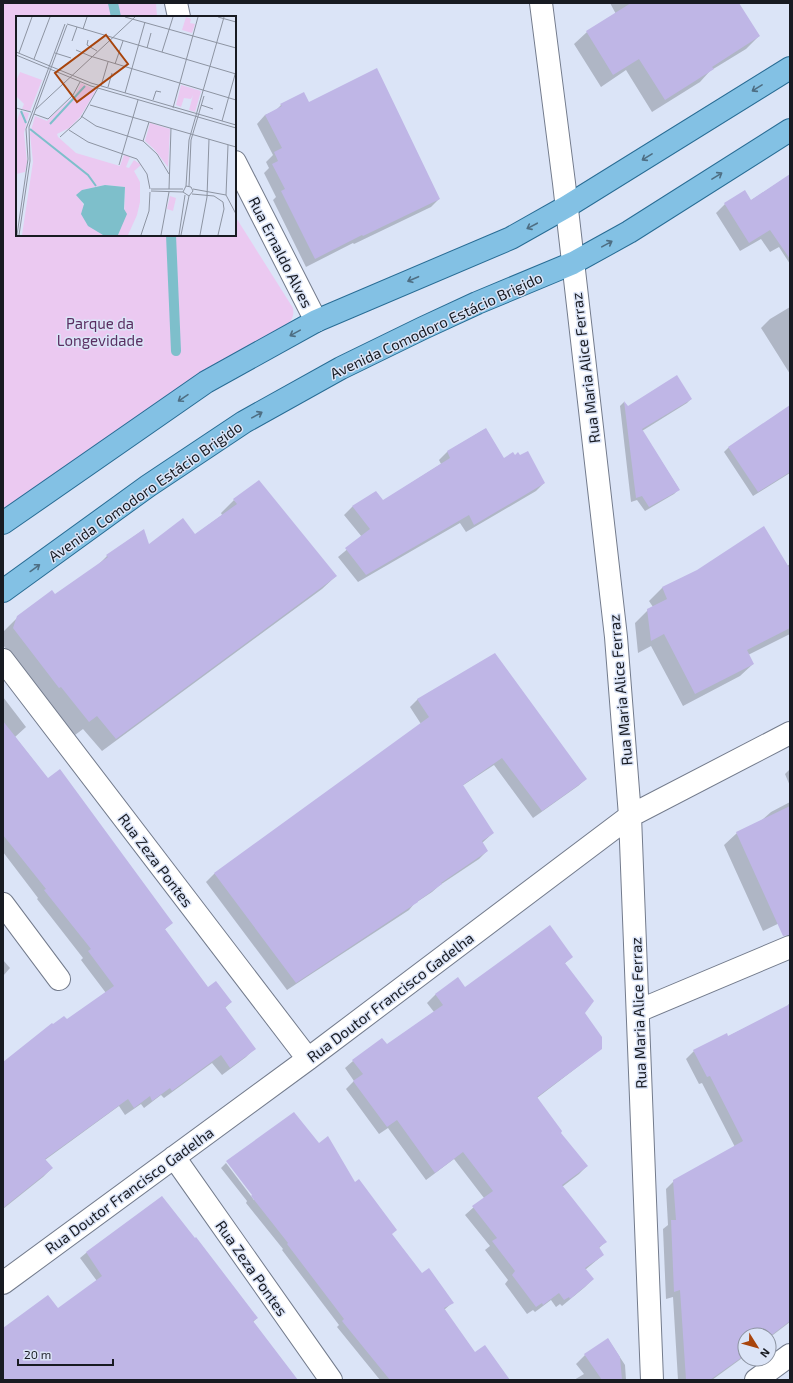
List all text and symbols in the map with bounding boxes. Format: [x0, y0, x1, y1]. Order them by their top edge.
inset map [16, 16, 236, 236]
one-way arrow [751, 85, 763, 93]
one-way arrow [642, 153, 653, 161]
one-way arrow [711, 172, 722, 180]
street label: Rua Ernaldo Alves [245, 193, 317, 311]
one-way arrow [526, 223, 538, 230]
one-way arrow [601, 240, 613, 248]
street label: Avenida Comodoro Estácio Brigido [327, 268, 545, 382]
one-way arrow [408, 276, 420, 283]
street label: Rua Maria Alice Ferraz [567, 292, 603, 444]
park label: Parque da Longevidade [57, 314, 143, 349]
one-way arrow [289, 329, 301, 337]
one-way arrow [177, 394, 188, 402]
one-way arrow [251, 411, 263, 419]
street label: Avenida Comodoro Estácio Brigido [45, 417, 245, 565]
one-way arrow [29, 564, 40, 572]
street label: Rua Maria Alice Ferraz [604, 614, 636, 766]
street label: Rua Zeza Pontes [115, 810, 197, 910]
street label: Rua Doutor Francisco Gadelha [303, 928, 477, 1066]
street label: Rua Maria Alice Ferraz [626, 937, 650, 1089]
street label: Rua Doutor Francisco Gadelha [41, 1123, 217, 1257]
street label: Rua Zeza Pontes [212, 1217, 292, 1319]
north arrow [737, 1327, 777, 1367]
scale bar [18, 1341, 113, 1367]
text: N [758, 1346, 773, 1360]
text: 20 m [24, 1347, 51, 1361]

